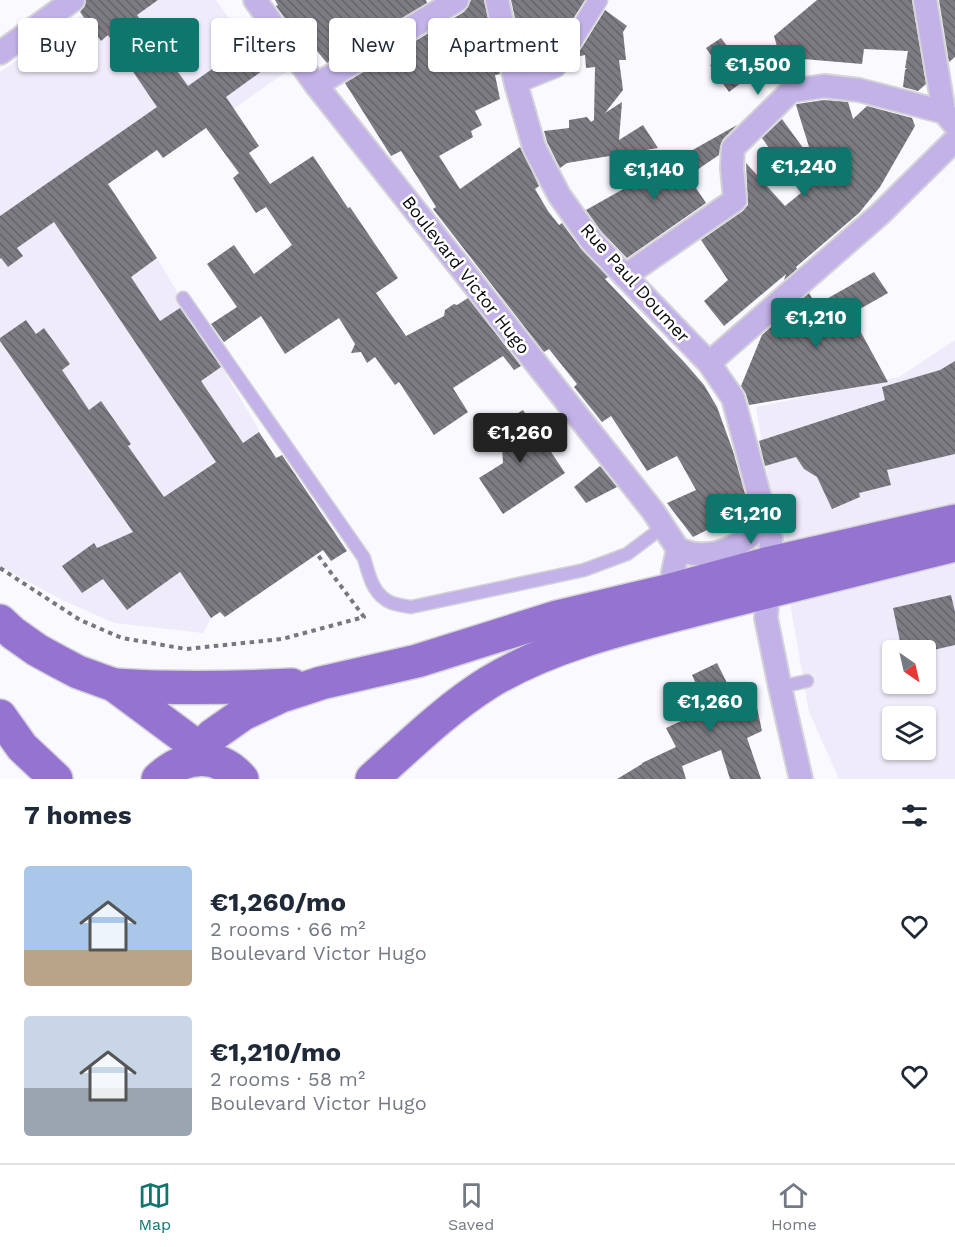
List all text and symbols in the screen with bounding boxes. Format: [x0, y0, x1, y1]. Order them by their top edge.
chip: Buy [18, 18, 98, 72]
chip: Rent [110, 18, 199, 72]
chip: Filters [211, 18, 317, 72]
chip: New [329, 18, 416, 72]
chip: Apartment [428, 18, 580, 72]
pin: €1,500 [709, 45, 807, 96]
text: €1,500 [725, 52, 791, 76]
pin: €1,240 [755, 147, 853, 198]
pin: €1,140 [605, 150, 703, 201]
text: €1,240 [771, 154, 837, 178]
text: €1,140 [624, 157, 684, 181]
street label: Boulevard Victor Hugo [398, 191, 535, 358]
street label: Rue Paul Doumer [577, 219, 694, 346]
pin: €1,210 [767, 298, 865, 349]
text: €1,210 [785, 305, 847, 329]
pin: €1,260 [471, 413, 569, 464]
text: €1,260 [487, 420, 553, 444]
pin: €1,210 [702, 494, 800, 545]
text: €1,210 [720, 501, 782, 525]
north arrow [882, 640, 936, 694]
map controls [882, 640, 936, 760]
pin: €1,260 [661, 682, 759, 733]
text: €1,260 [677, 689, 743, 713]
button: layers [882, 706, 936, 760]
icon: filters [898, 799, 931, 832]
text: 7 homes [24, 800, 132, 830]
text: €1,260/mo [210, 887, 346, 917]
icon: home [72, 890, 144, 962]
icon: heart [898, 910, 931, 943]
text: 2 rooms · 66 m² [210, 917, 366, 941]
text: Boulevard Victor Hugo [210, 941, 427, 965]
text: €1,210/mo [210, 1037, 341, 1067]
icon: home [72, 1040, 144, 1112]
icon: heart [898, 1060, 931, 1093]
text: 2 rooms · 58 m² [210, 1067, 365, 1091]
text: Boulevard Victor Hugo [210, 1091, 427, 1115]
tab: Map [138, 1179, 171, 1234]
tab: Saved [448, 1179, 494, 1234]
tab: Home [771, 1179, 817, 1234]

